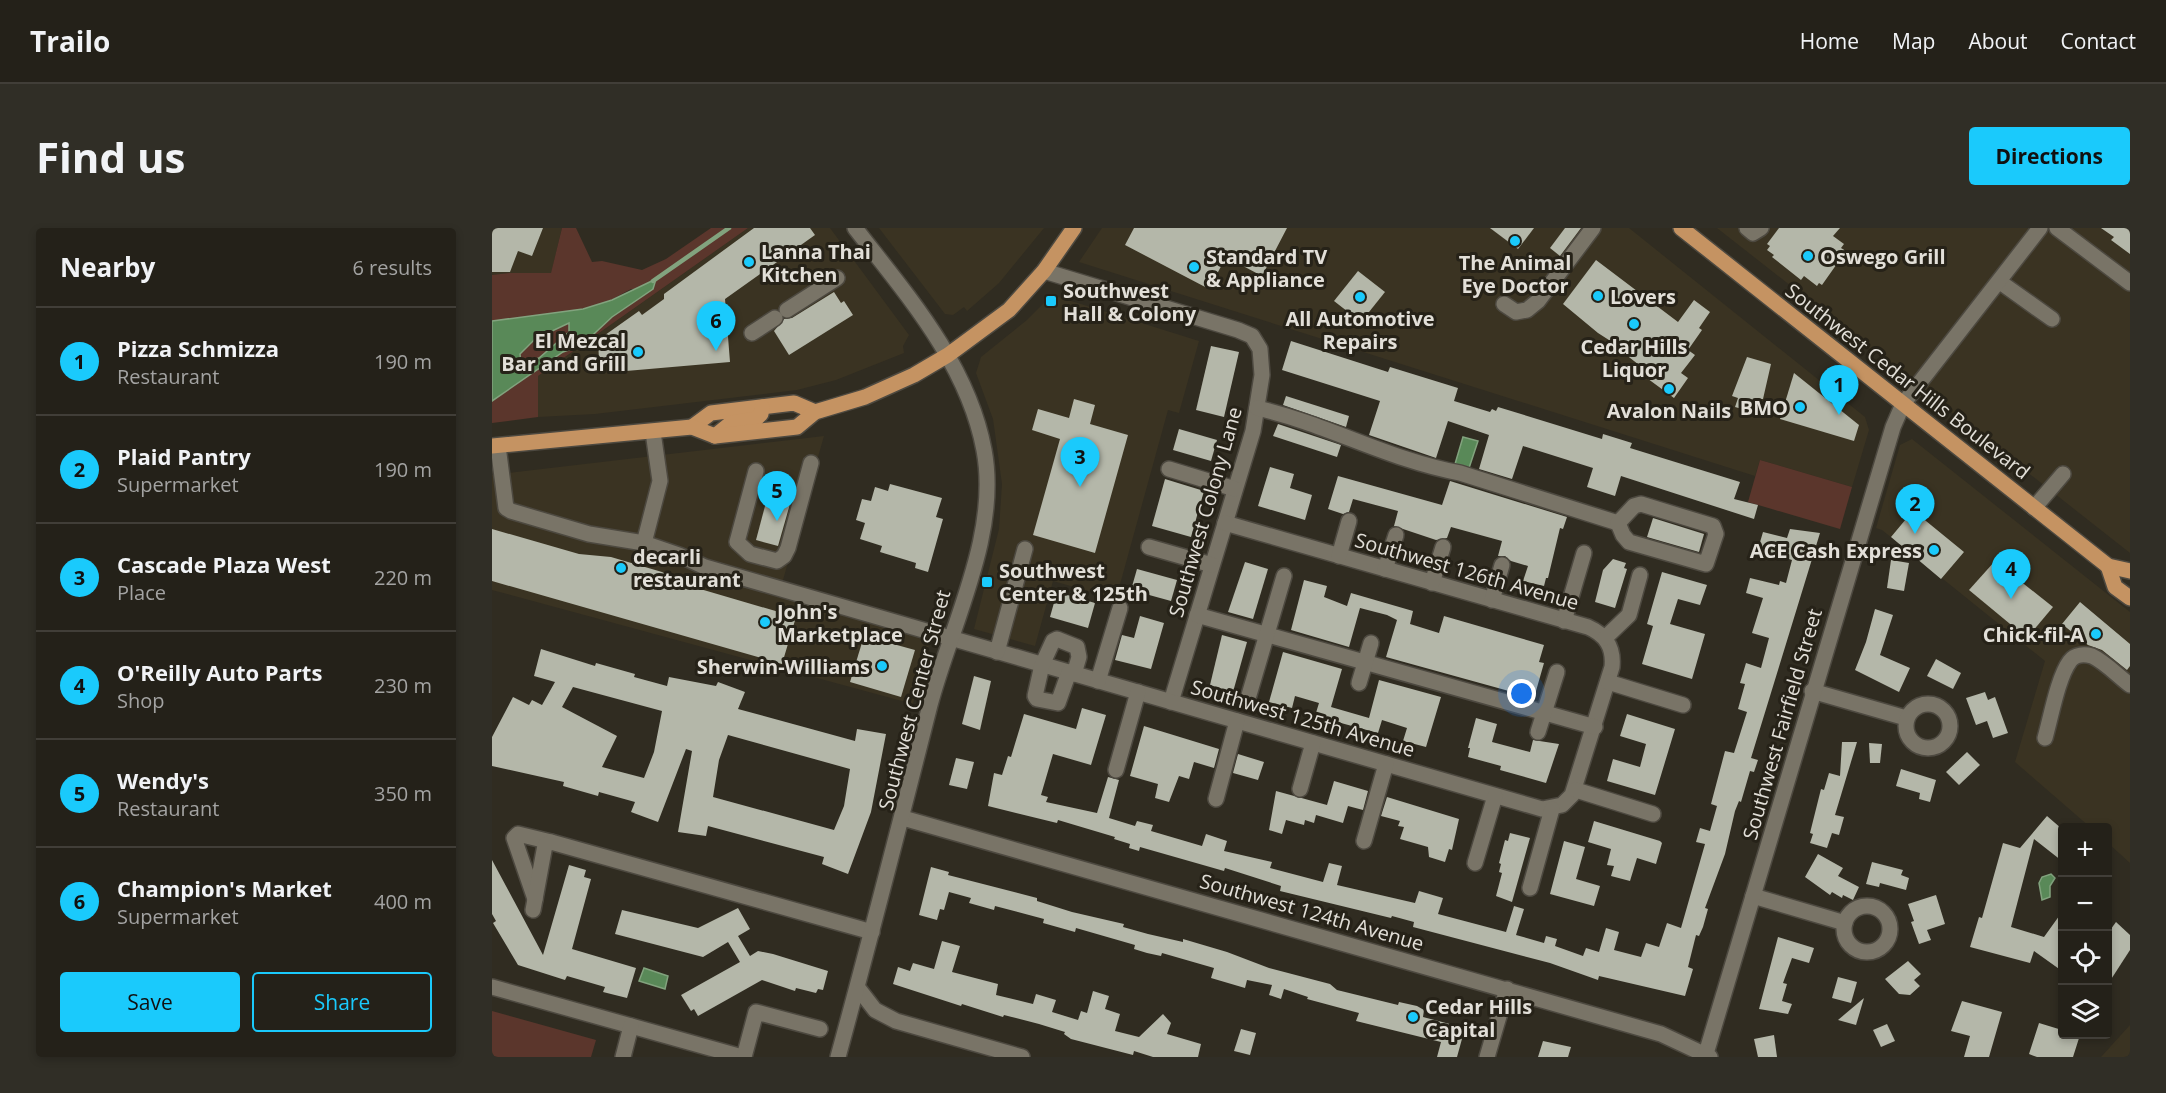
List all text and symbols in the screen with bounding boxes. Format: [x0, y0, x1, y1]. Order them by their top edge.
text: Trailo [30, 22, 110, 60]
text: Home [1800, 27, 1859, 55]
text: Map [1892, 27, 1935, 55]
text: About [1968, 27, 2028, 55]
text: Contact [2061, 27, 2136, 55]
button: Directions [1969, 127, 2130, 185]
text: Find us [36, 128, 185, 185]
marker: The Animal Eye Doctor [1508, 234, 1522, 248]
place label: Lanna Thai Kitchen [761, 238, 871, 288]
place label: Standard TV & Appliance [1206, 243, 1327, 293]
place label: Oswego Grill [1820, 243, 1946, 270]
text: Nearby [60, 249, 155, 285]
place label: The Animal Eye Doctor [1459, 249, 1571, 299]
marker: Oswego Grill [1801, 249, 1815, 263]
text: 6 results [352, 254, 432, 281]
marker: Lanna Thai Kitchen [742, 255, 756, 269]
marker: Standard TV & Appliance [1187, 260, 1201, 274]
place label: Southwest Hall & Colony [1063, 277, 1197, 327]
street label: Southwest Cedar Hills Boulevard [1780, 277, 2036, 485]
place label: Lovers [1610, 283, 1676, 310]
marker: Lovers [1591, 289, 1605, 303]
marker: All Automotive Repairs [1353, 290, 1367, 304]
marker: Southwest Hall & Colony [1044, 294, 1058, 308]
pin: 6 [696, 302, 736, 351]
place label: All Automotive Repairs [1285, 305, 1435, 355]
marker: Cedar Hills Liquor [1627, 317, 1641, 331]
place label: El Mezcal Bar and Grill [501, 327, 626, 377]
text: Pizza Schmizza [117, 333, 279, 363]
place label: Cedar Hills Liquor [1580, 333, 1688, 383]
marker: El Mezcal Bar and Grill [631, 345, 645, 359]
text: 1 [74, 348, 85, 375]
text: 190 m [374, 348, 432, 375]
text: Restaurant [117, 363, 219, 390]
pin: 1 [1820, 366, 1858, 415]
marker: Avalon Nails [1662, 382, 1676, 396]
place label: BMO [1740, 394, 1788, 421]
place label: Avalon Nails [1607, 397, 1731, 424]
marker: BMO [1793, 400, 1807, 414]
street label: Southwest Colony Lane [1162, 404, 1248, 620]
pin: 3 [1060, 438, 1100, 487]
text: Plaid Pantry [117, 441, 251, 471]
text: 2 [74, 456, 85, 483]
text: 190 m [374, 456, 432, 483]
text: Supermarket [117, 471, 239, 498]
pin: 5 [758, 472, 796, 521]
pin: 2 [1896, 484, 1934, 534]
street label: Southwest 126th Avenue [1352, 526, 1582, 616]
place label: ACE Cash Express [1750, 537, 1922, 564]
place label: decarli restaurant [633, 543, 741, 593]
marker: ACE Cash Express [1927, 543, 1941, 557]
text: Cascade Plaza West [117, 549, 331, 579]
pin: 4 [1992, 550, 2030, 599]
place label: Southwest Center & 125th [999, 557, 1148, 607]
marker: decarli restaurant [614, 561, 628, 575]
text: 3 [74, 564, 85, 591]
text: 220 m [374, 564, 432, 591]
marker: Southwest Center & 125th [980, 575, 994, 589]
text: Place [117, 579, 166, 606]
street label: Southwest Center Street [872, 587, 956, 813]
place label: John's Marketplace [775, 598, 903, 648]
street label: Southwest Fairfield Street [1736, 605, 1828, 843]
marker: John's Marketplace [758, 615, 772, 629]
place label: Chick-fil-A [1983, 621, 2084, 648]
marker: Chick-fil-A [2089, 627, 2103, 641]
place label: Sherwin-Williams [697, 653, 870, 680]
text: O'Reilly Auto Parts [117, 657, 322, 687]
marker: Sherwin-Williams [875, 659, 889, 673]
text: 4 [74, 672, 85, 699]
text: 230 m [374, 672, 432, 699]
street label: Southwest 125th Avenue [1188, 673, 1418, 763]
your location [1507, 679, 1536, 708]
text: Shop [117, 687, 165, 714]
text: Wendy's [117, 765, 209, 795]
text: 5 [74, 780, 85, 807]
text: 350 m [374, 780, 432, 807]
text: Restaurant [117, 795, 219, 822]
map controls [2058, 823, 2112, 1039]
button: + [2058, 823, 2112, 877]
street label: Southwest 124th Avenue [1197, 867, 1427, 957]
text: Champion's Market [117, 873, 332, 903]
button: − [2058, 877, 2112, 931]
text: 6 [74, 888, 85, 915]
text: 400 m [374, 888, 432, 915]
text: Supermarket [117, 903, 239, 930]
button: locate [2058, 931, 2112, 985]
button: Save [60, 972, 240, 1032]
button: Share [252, 972, 432, 1032]
button: layers [2058, 985, 2112, 1039]
place label: Cedar Hills Capital [1425, 993, 1532, 1043]
marker: Cedar Hills Capital [1406, 1010, 1420, 1024]

